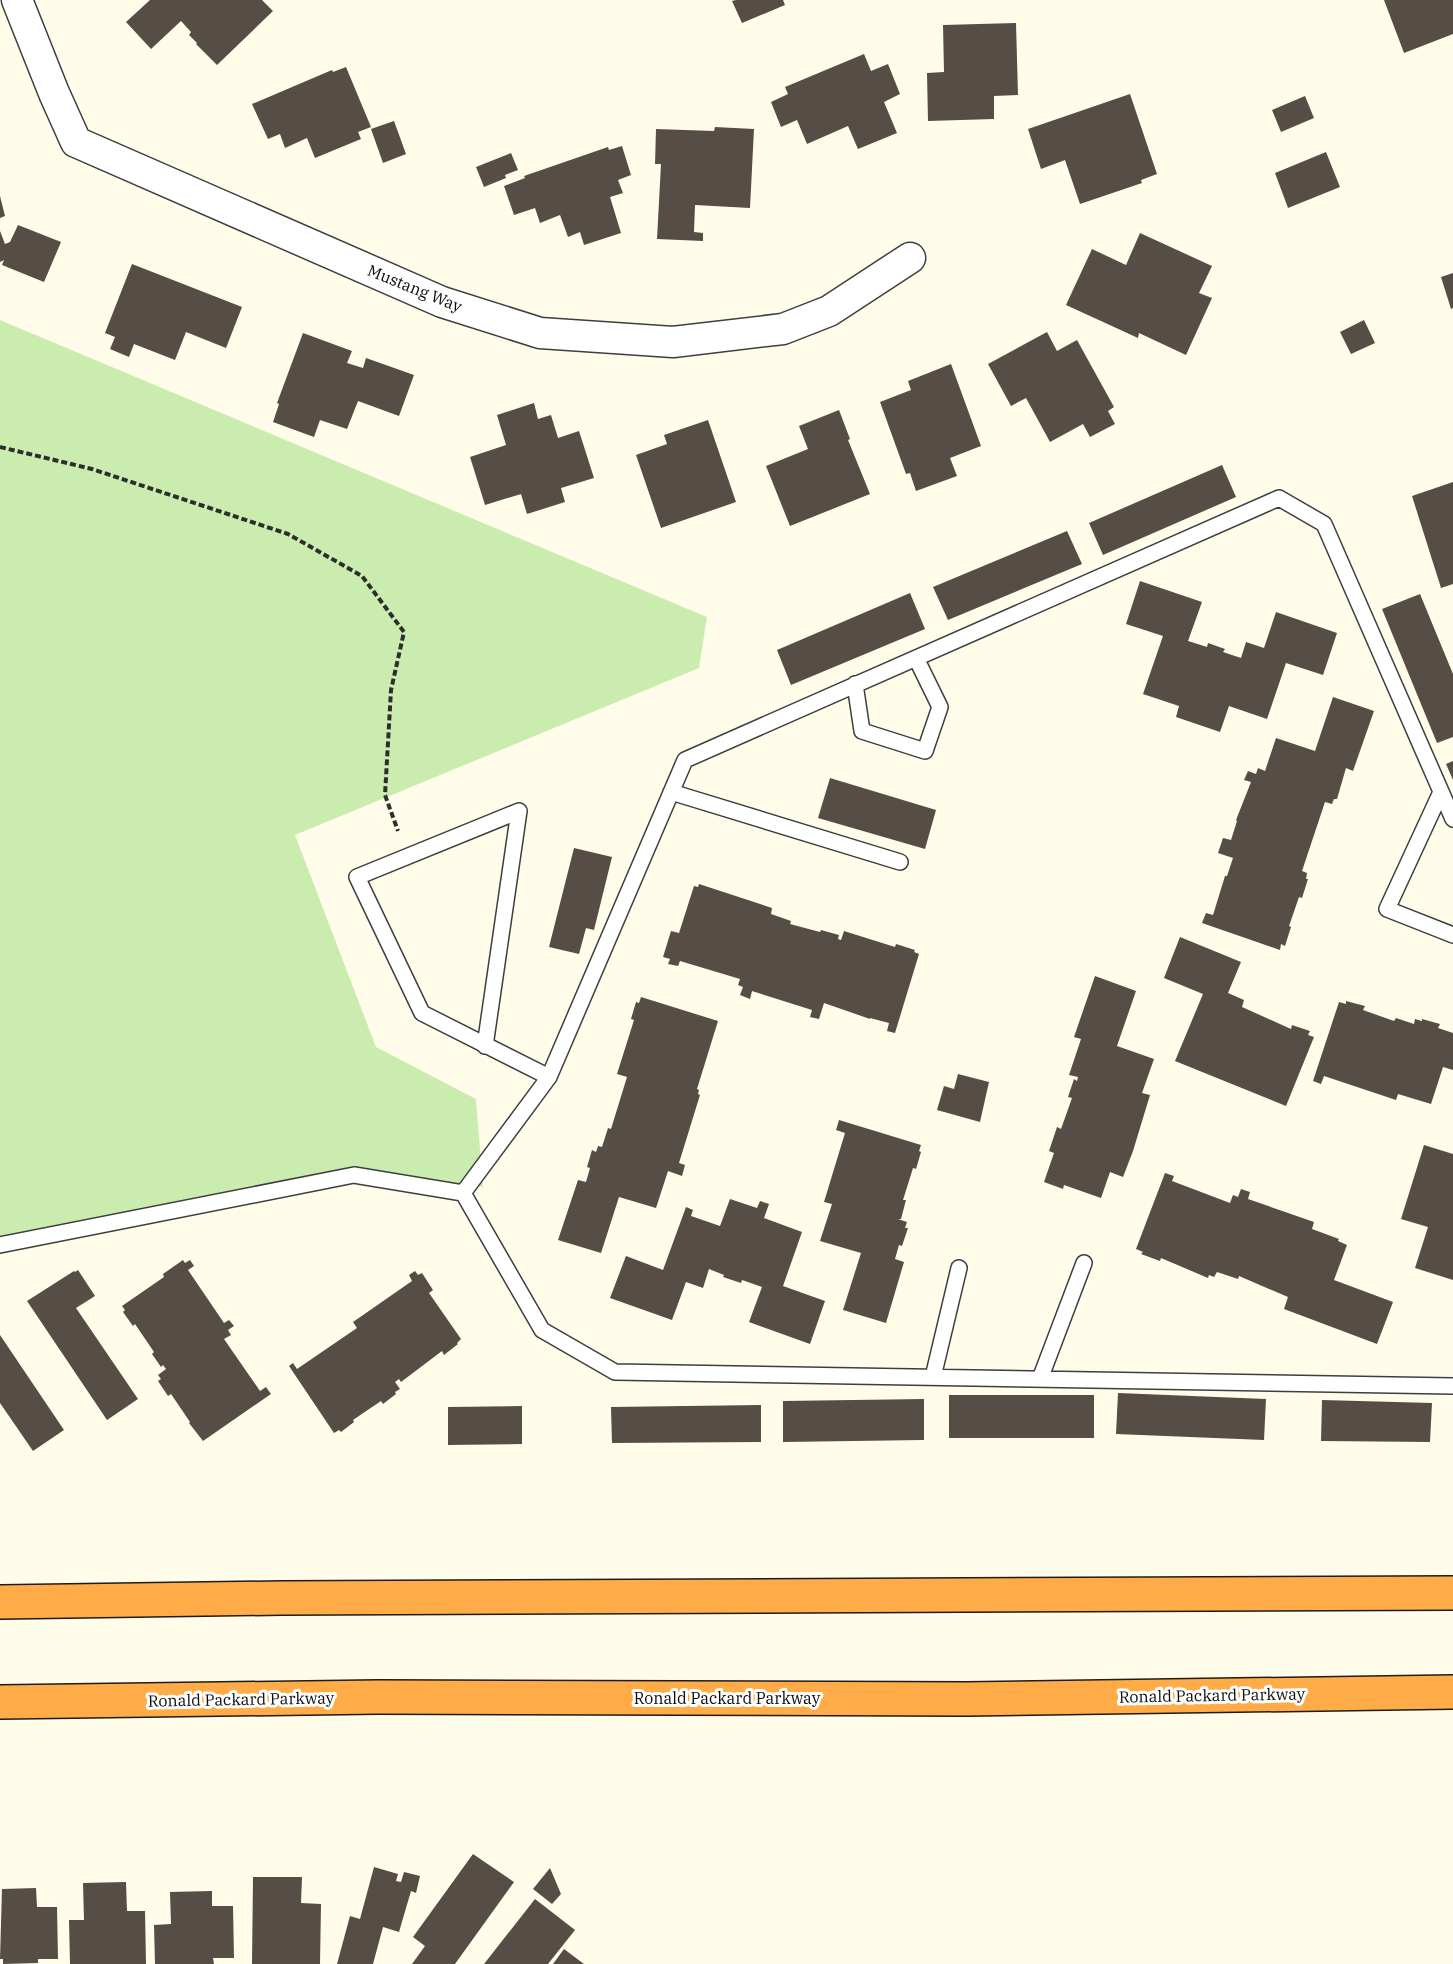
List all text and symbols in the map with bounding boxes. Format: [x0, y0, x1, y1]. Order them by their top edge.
street label: Mustang Way [365, 260, 466, 316]
street label: Ronald Packard Parkway [1119, 1683, 1306, 1707]
street label: Ronald Packard Parkway [148, 1687, 335, 1711]
street label: Ronald Packard Parkway [634, 1688, 821, 1708]

